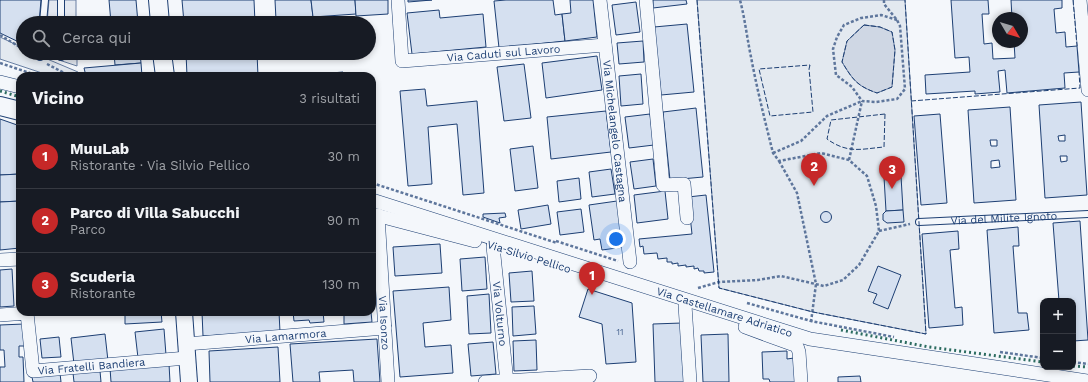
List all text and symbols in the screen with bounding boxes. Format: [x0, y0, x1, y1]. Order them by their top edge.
north arrow [992, 12, 1028, 48]
search box [16, 16, 376, 60]
icon: search [30, 27, 52, 49]
text: Cerca qui [62, 29, 131, 47]
street label: Via Caduti sul Lavoro [446, 42, 561, 64]
street label: Via Michelangelo Castagna [600, 59, 630, 203]
text: Vicino [32, 88, 84, 108]
text: 3 risultati [299, 91, 360, 106]
text: MuuLab [70, 140, 129, 158]
text: 1 [42, 149, 48, 164]
text: 30 m [328, 149, 360, 164]
pin: 2 [801, 153, 827, 186]
pin: 3 [879, 156, 905, 189]
text: Ristorante · Via Silvio Pellico [70, 158, 250, 173]
text: Parco di Villa Sabucchi [70, 204, 240, 222]
street label: Via del Milite Ignoto [950, 209, 1058, 227]
text: 2 [41, 213, 49, 228]
text: 90 m [327, 213, 360, 228]
text: Parco [70, 222, 105, 237]
your location [606, 229, 626, 249]
street label: Via Silvio Pellico [485, 238, 573, 276]
pin: 1 [579, 262, 605, 295]
text: Scuderia [70, 268, 135, 286]
text: 3 [41, 277, 49, 292]
text: 130 m [322, 277, 360, 292]
street label: Via Volturno [490, 281, 510, 347]
street label: Via Castellamare Adriatico [655, 284, 794, 340]
text: Ristorante [70, 286, 136, 301]
street label: Via Isonzo [376, 295, 393, 350]
map controls [1040, 298, 1076, 370]
button: + [1040, 298, 1076, 334]
street label: Via Lamarmora [245, 326, 327, 346]
house number: 11 [616, 327, 624, 337]
button: − [1040, 334, 1076, 370]
street label: Via Fratelli Bandiera [37, 355, 146, 377]

